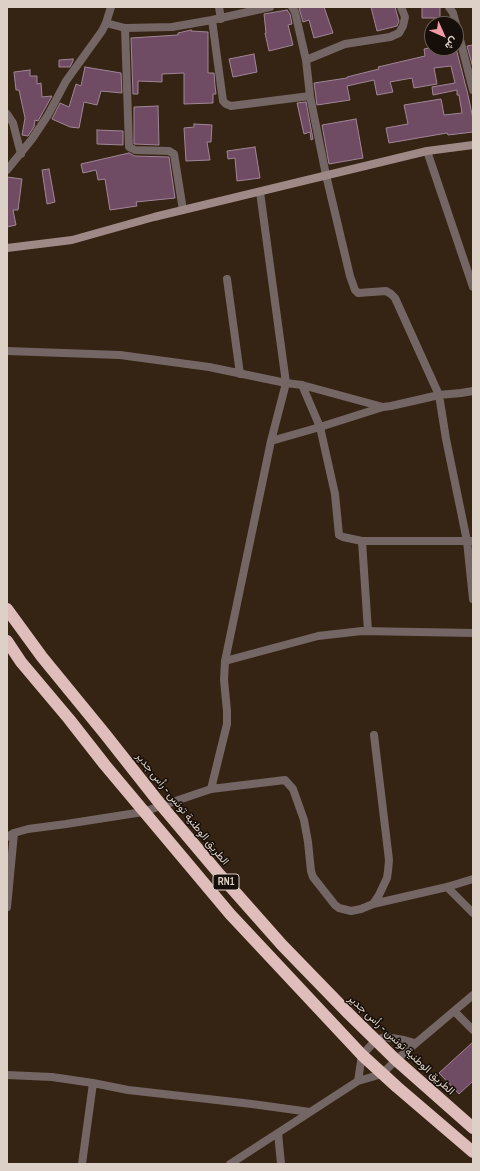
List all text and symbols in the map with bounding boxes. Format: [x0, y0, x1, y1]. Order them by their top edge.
north arrow [424, 16, 464, 56]
text: ش [442, 34, 461, 53]
street label: الطريق الوطنية تونس - رأس جدير [133, 750, 231, 868]
road number: RN1 [213, 874, 239, 890]
street label: الطريق الوطنية تونس - رأس جدير [345, 992, 457, 1098]

